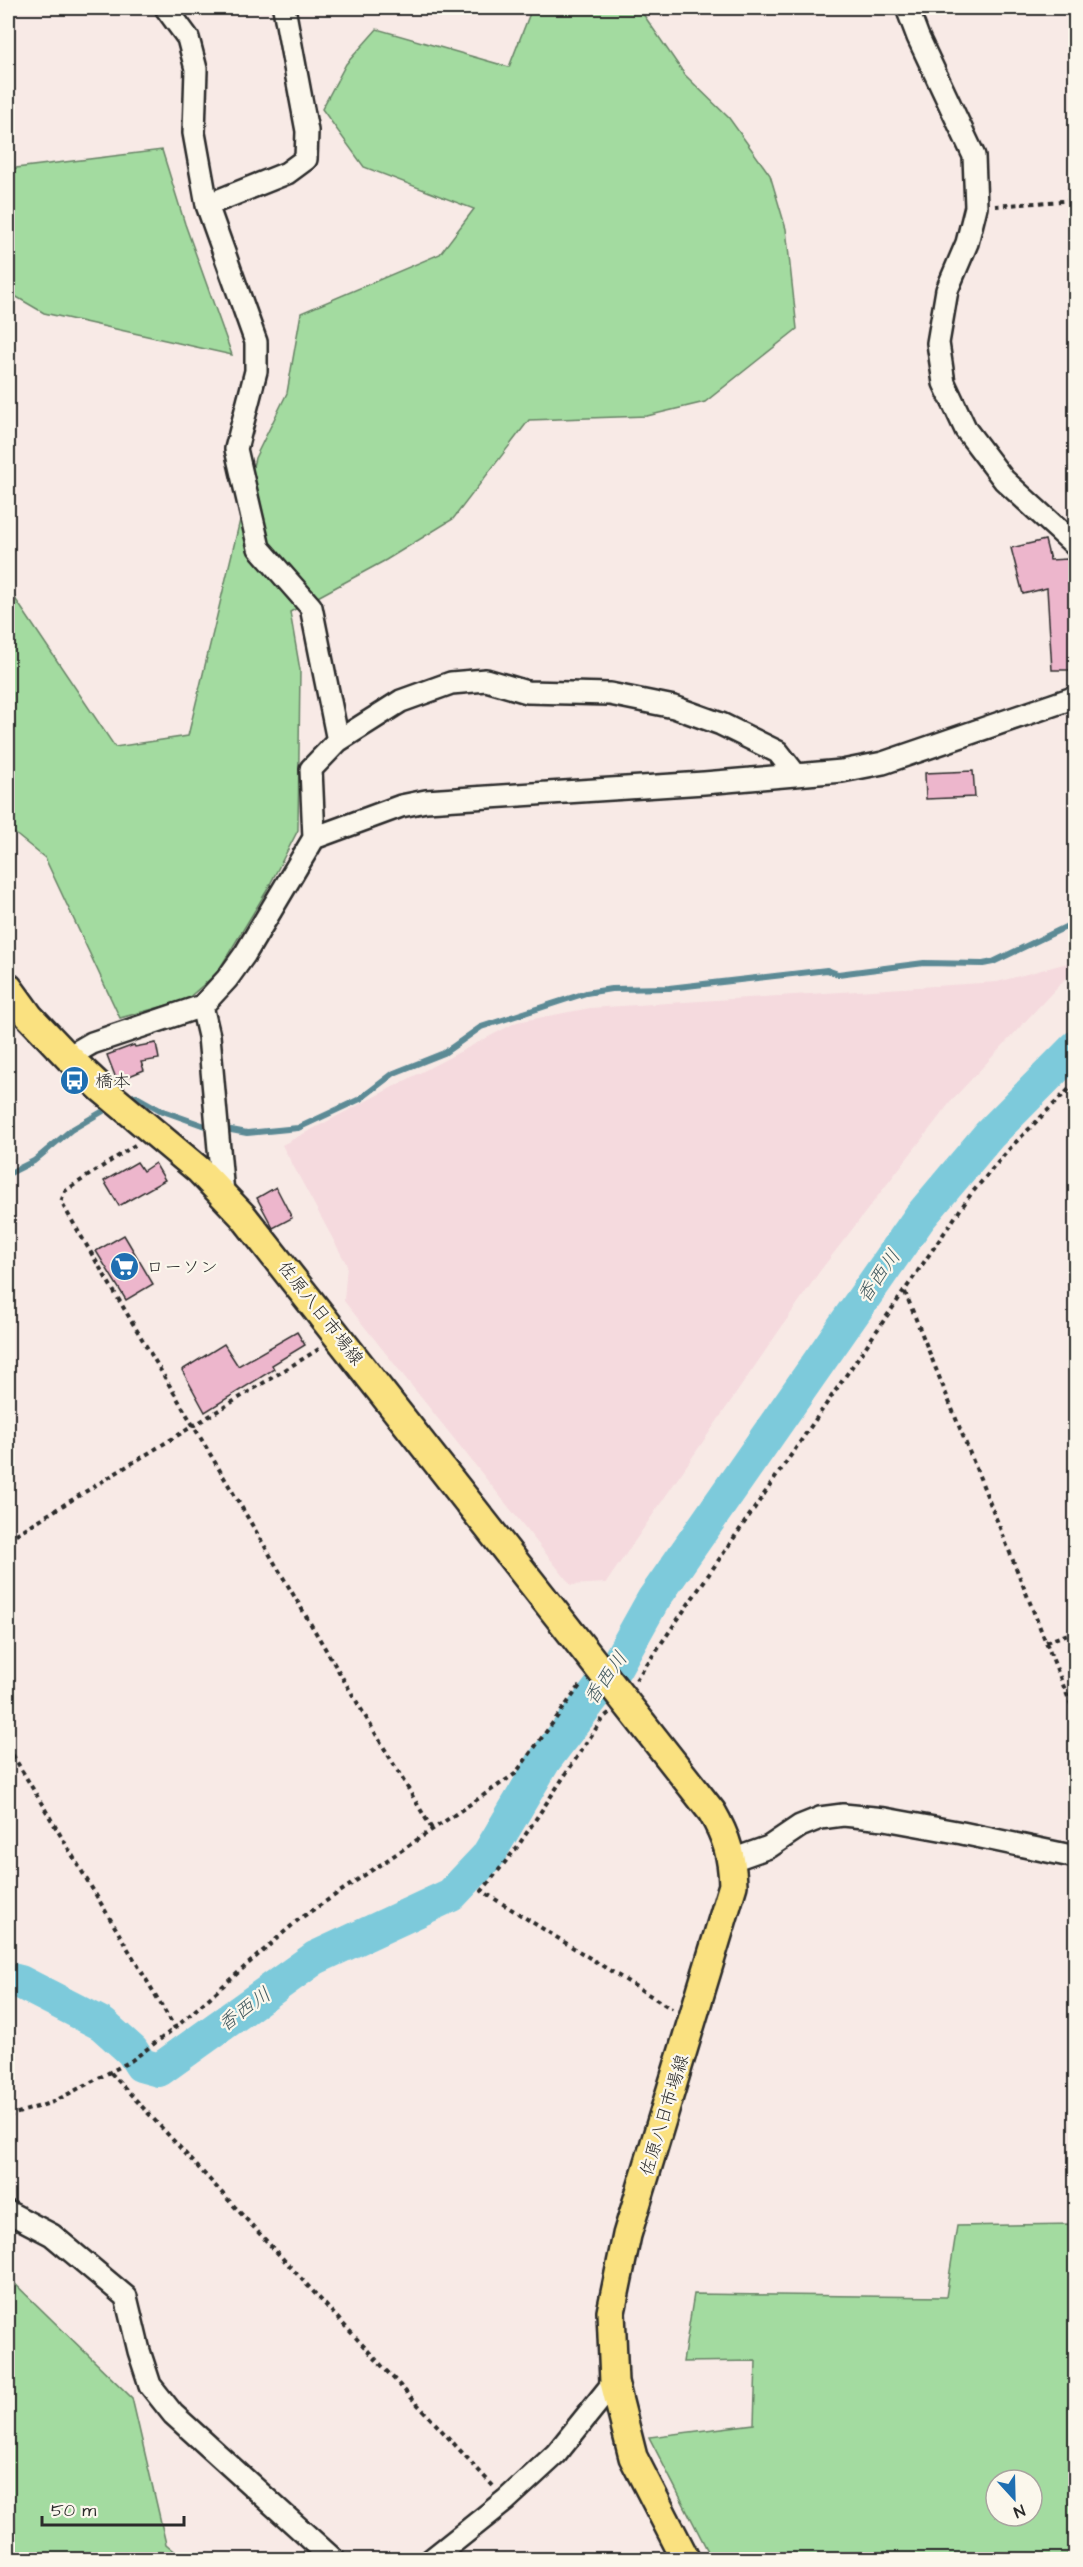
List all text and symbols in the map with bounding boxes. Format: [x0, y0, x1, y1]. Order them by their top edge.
bus stop icon: 橋本 [58, 1065, 90, 1097]
place label: 橋本 [95, 1069, 131, 1094]
water label: 香西川 [850, 1244, 907, 1309]
supermarket icon: ローソン [109, 1251, 141, 1283]
place label: ローソン [146, 1255, 218, 1280]
street label: 佐原八日市場線 [272, 1256, 369, 1371]
water label: 香西川 [577, 1646, 634, 1711]
water label: 香西川 [212, 1981, 277, 2039]
street label: 佐原八日市場線 [634, 2051, 695, 2179]
north arrow [984, 2468, 1044, 2528]
scale bar [42, 2489, 184, 2527]
text: 50 m [51, 2498, 96, 2523]
text: N [1010, 2499, 1028, 2523]

